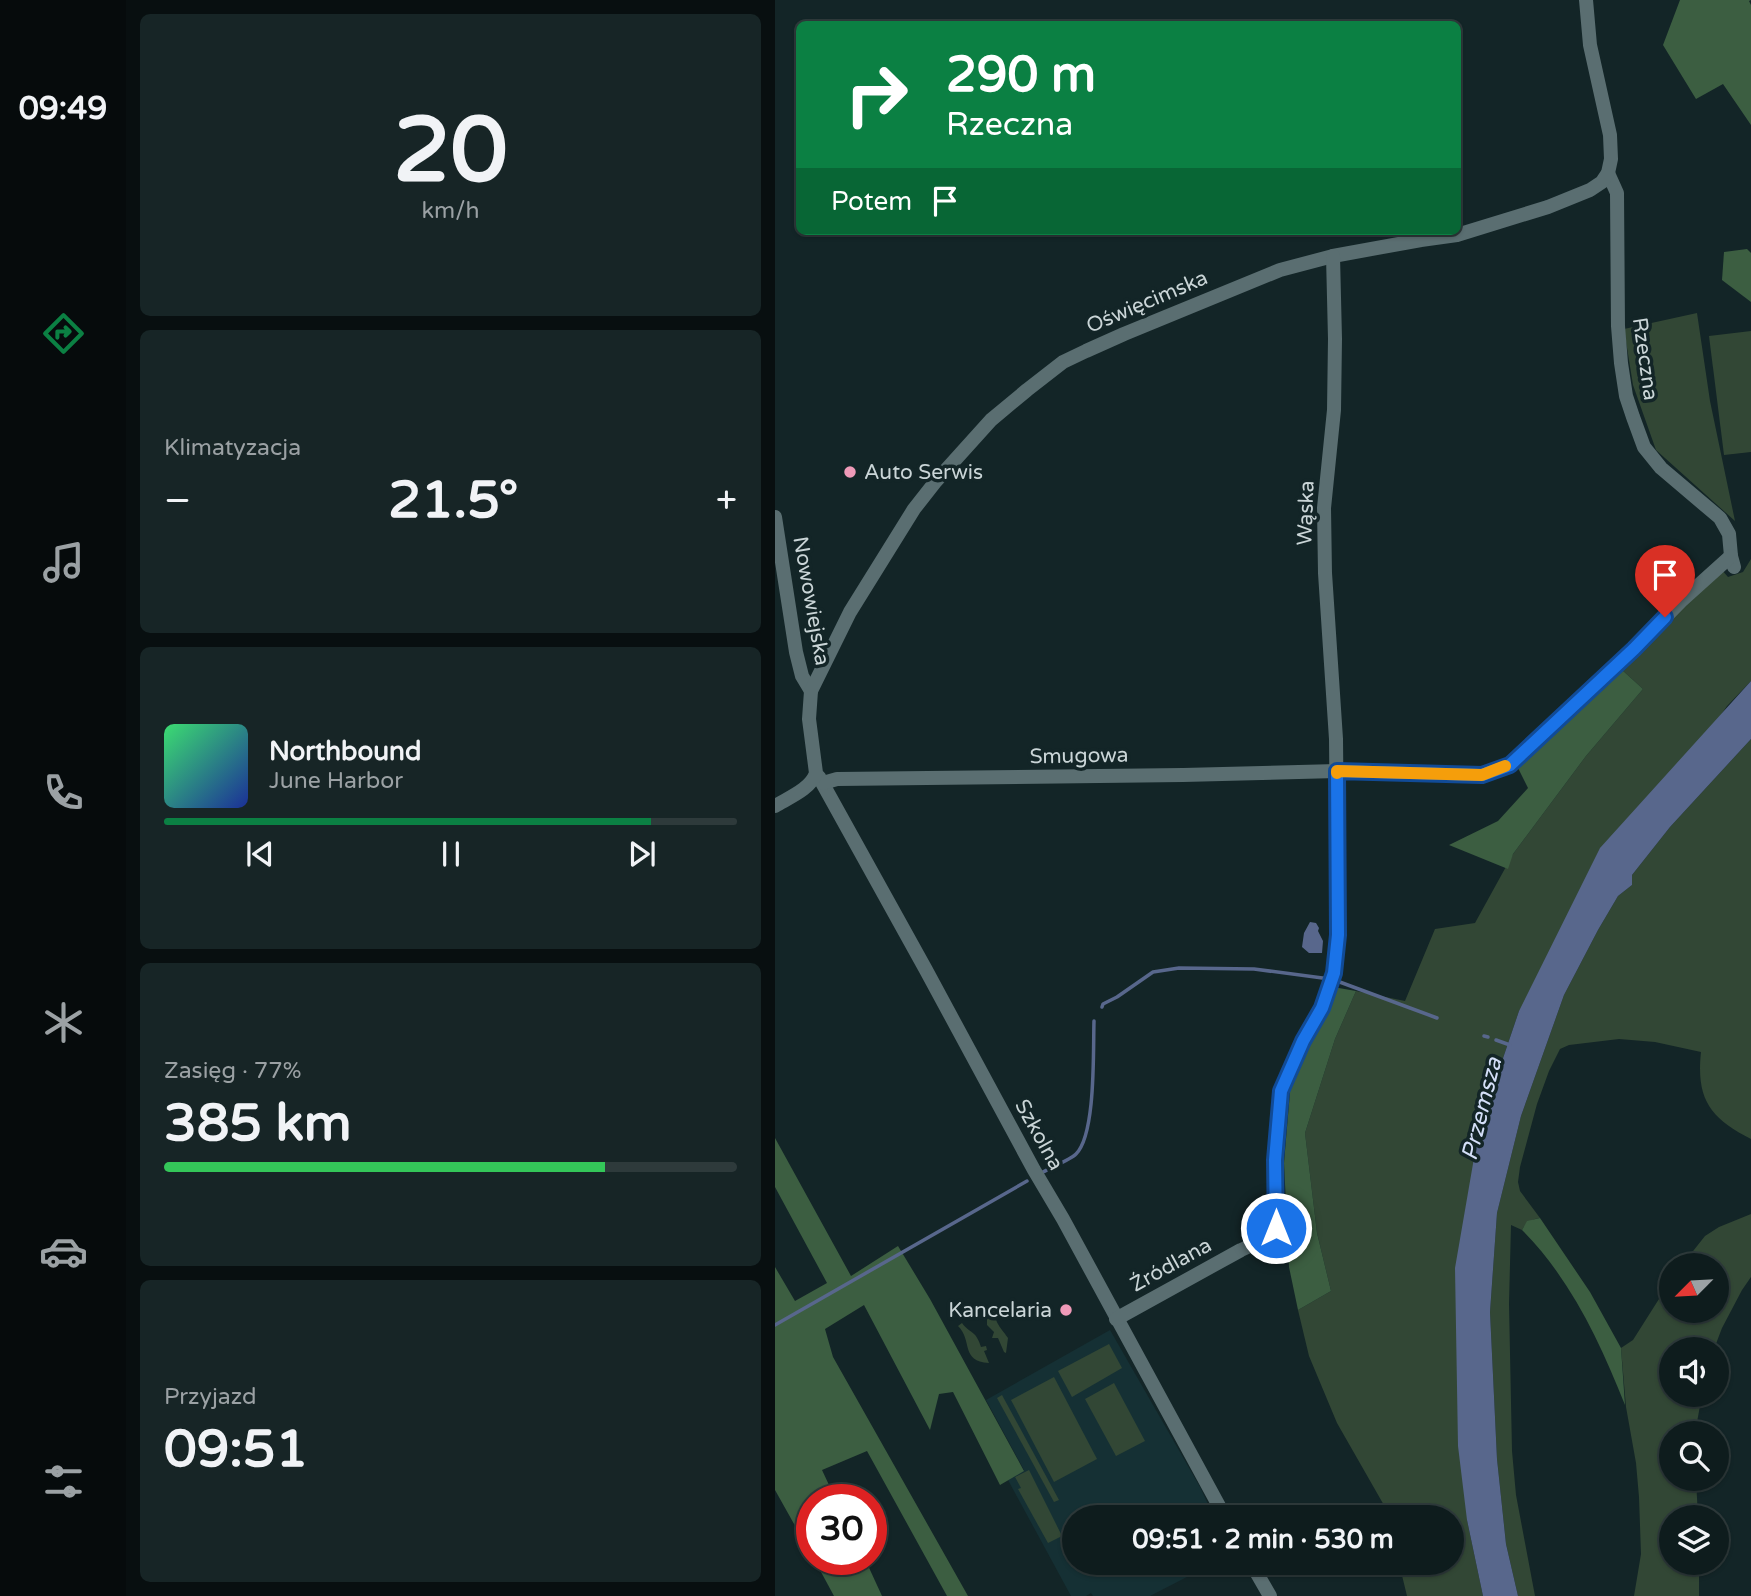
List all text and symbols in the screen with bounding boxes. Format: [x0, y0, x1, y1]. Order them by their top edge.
text: 290 m [946, 46, 1096, 105]
icon: right [831, 49, 922, 140]
text: 09:49 [19, 90, 107, 128]
text: 20 [393, 96, 508, 206]
text: Rzeczna [946, 106, 1073, 144]
icon: arrive [926, 182, 964, 220]
text: Potem [831, 186, 912, 217]
text: km/h [422, 197, 479, 225]
street label: Oświęcimska [1083, 265, 1211, 339]
icon: directions [39, 309, 88, 358]
street label: Rzeczna [1627, 316, 1663, 402]
text: Klimatyzacja [164, 434, 301, 462]
place label: Auto Serwis [864, 460, 983, 485]
marker: Auto Serwis [842, 464, 858, 480]
text: 21.5° [388, 469, 518, 532]
text: − [164, 478, 191, 524]
text: + [716, 478, 737, 524]
street label: Wąska [1292, 480, 1320, 546]
street label: Nowowiejska [787, 535, 835, 667]
icon: music [39, 538, 88, 587]
pin [1635, 545, 1695, 617]
icon: arrive [1646, 556, 1684, 594]
text: Northbound [269, 736, 421, 767]
street label: Smugowa [1029, 743, 1129, 769]
text: June Harbor [269, 767, 403, 795]
icon: phone [39, 768, 88, 817]
icon: previous [241, 835, 279, 873]
icon: pause [432, 835, 470, 873]
icon: next [623, 835, 661, 873]
icon: climate [39, 998, 88, 1047]
water label: Przemsza [1456, 1054, 1509, 1163]
text: Zasięg · 77% [164, 1057, 301, 1085]
text: 385 km [164, 1092, 352, 1155]
street label: Szkolna [1009, 1095, 1069, 1175]
position arrow [1239, 1191, 1313, 1265]
icon: car [39, 1227, 88, 1276]
street label: Źródlana [1126, 1233, 1216, 1297]
north arrow [1659, 1253, 1729, 1323]
map controls [1659, 1253, 1729, 1575]
place label: Kancelaria [948, 1298, 1052, 1323]
marker: Kancelaria [1058, 1302, 1074, 1318]
button: sound [1659, 1337, 1729, 1407]
text: Przyjazd [164, 1383, 257, 1411]
text: 09:51 [164, 1418, 308, 1481]
button: search [1659, 1421, 1729, 1491]
icon: filters [39, 1457, 88, 1506]
speed limit sign: 30 [796, 1484, 887, 1575]
button: layers [1659, 1505, 1729, 1575]
text: 09:51 · 2 min · 530 m [1132, 1524, 1394, 1555]

